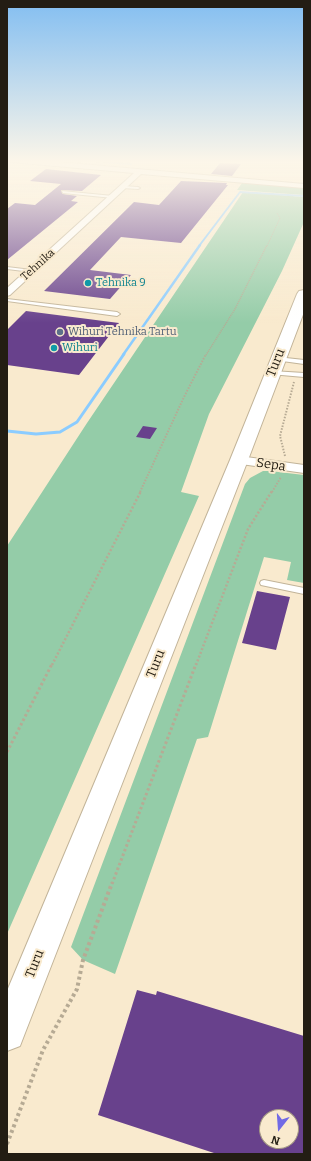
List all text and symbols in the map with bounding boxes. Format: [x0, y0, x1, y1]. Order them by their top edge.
street label: Tehnika [18, 246, 58, 284]
place label: Tehnika 9 [96, 276, 146, 290]
marker: Tehnika 9 [83, 278, 93, 288]
place label: Wihuri Tehnika Tartu [68, 325, 177, 339]
marker: Wihuri Tehnika Tartu [55, 327, 65, 337]
place label: Wihuri [62, 341, 98, 355]
marker: Wihuri [49, 343, 59, 353]
street label: Turu [263, 347, 289, 379]
street label: Sepa [255, 455, 287, 475]
street label: Turu [143, 648, 169, 680]
street label: Turu [22, 948, 48, 980]
north arrow [259, 1109, 299, 1149]
text: N [270, 1133, 282, 1147]

